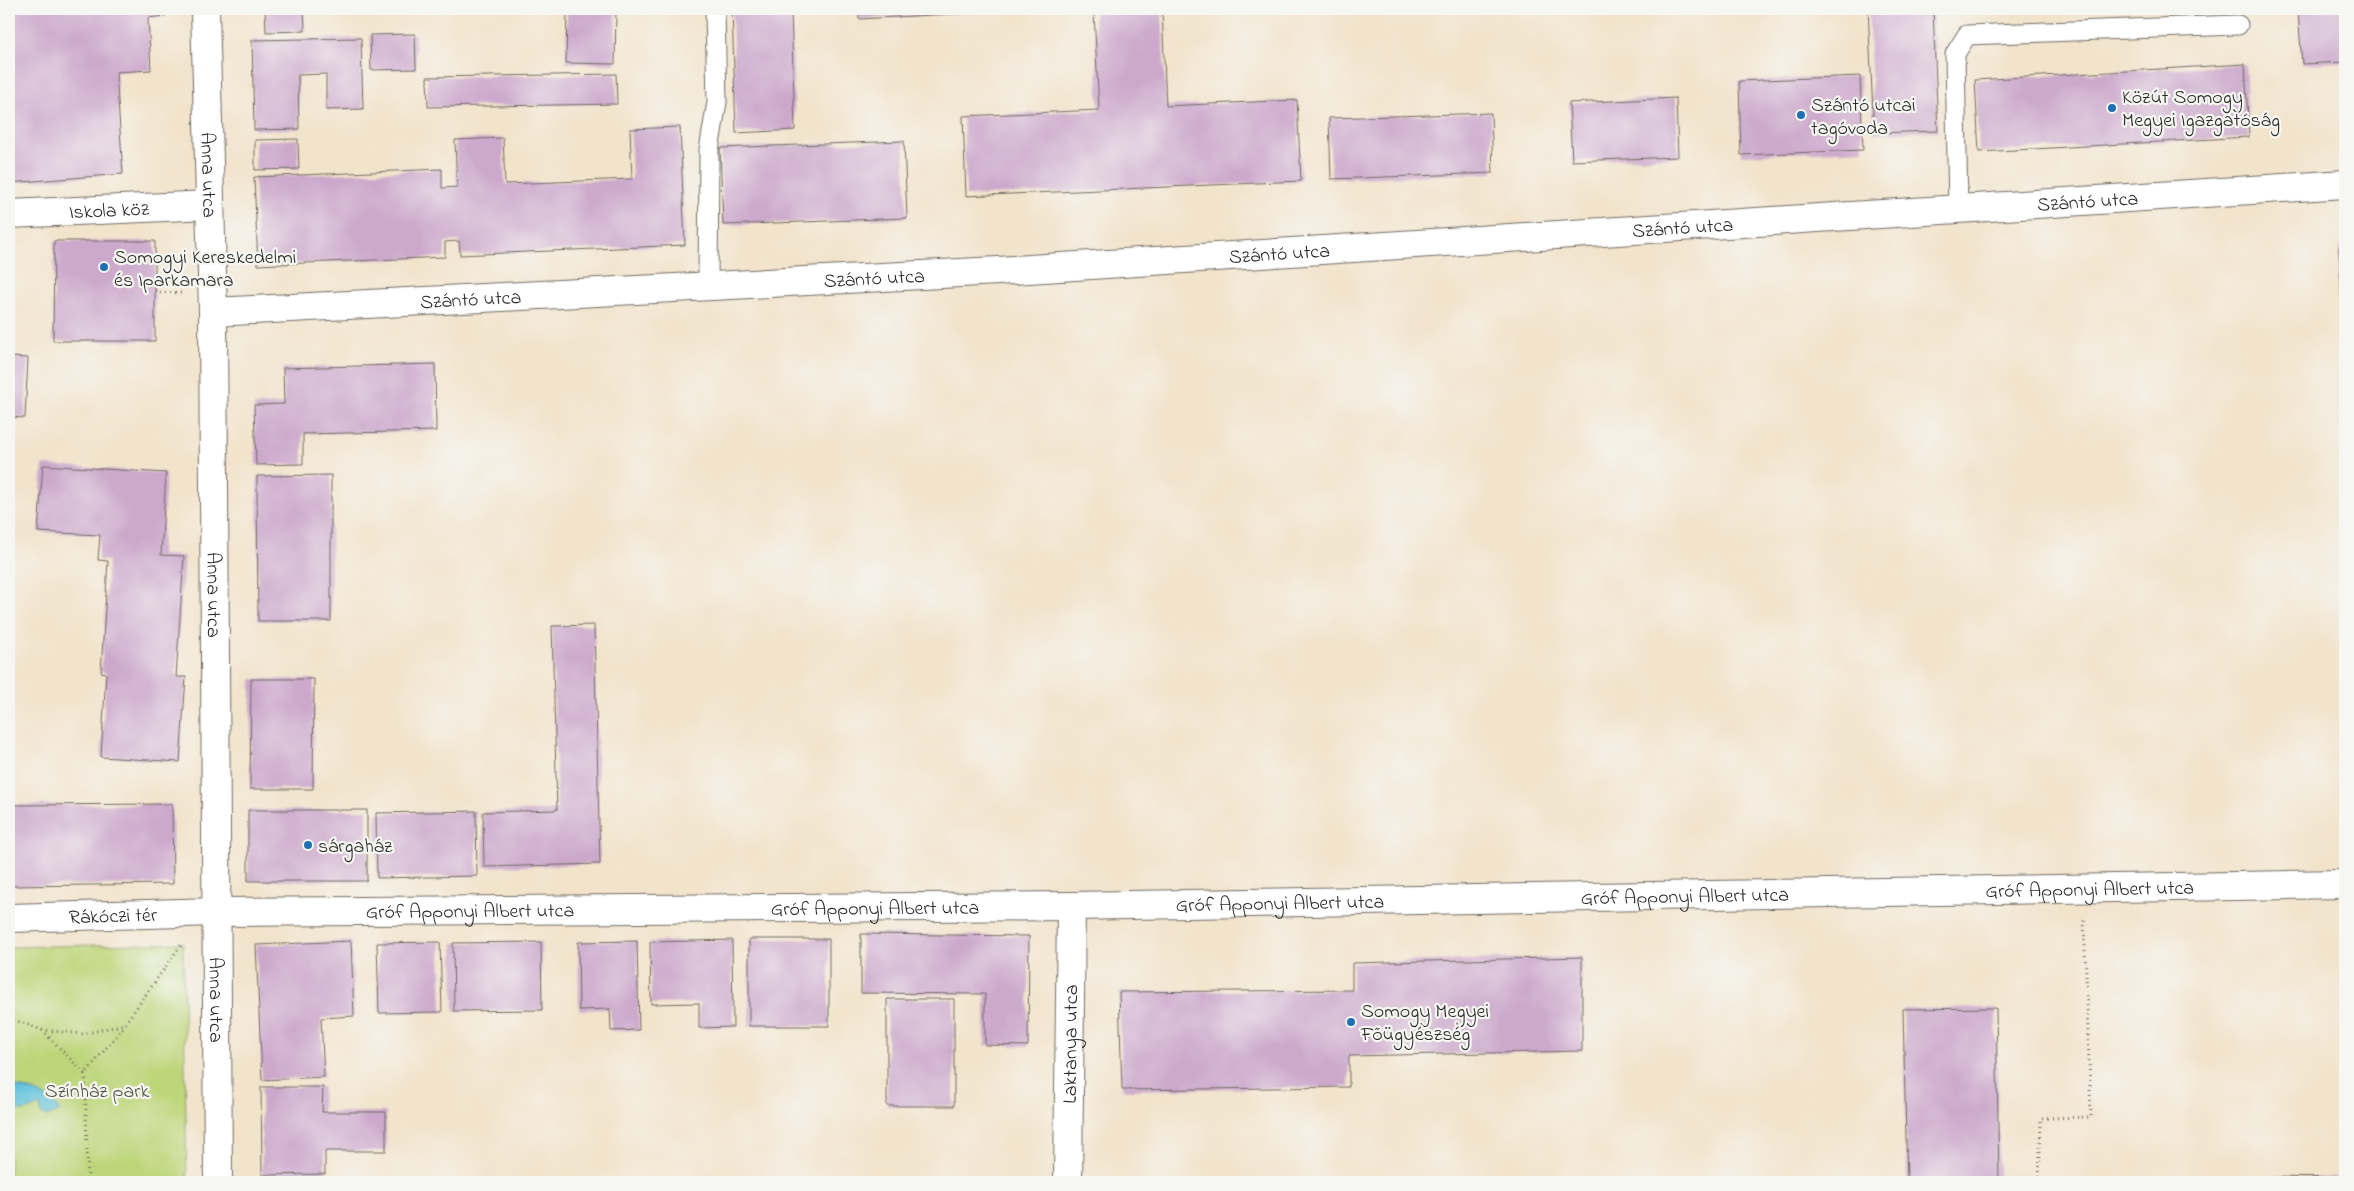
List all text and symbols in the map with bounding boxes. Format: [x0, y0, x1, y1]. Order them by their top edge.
place label: Közút Somogy Megyei Igazgatóság [2122, 84, 2280, 137]
place label: Szántó utcai tagóvoda [1811, 92, 1916, 145]
marker: Közút Somogy Megyei Igazgatóság [2106, 102, 2118, 114]
marker: Szántó utcai tagóvoda [1795, 109, 1807, 121]
street label: Anna utca [191, 132, 223, 218]
street label: Szántó utca [2036, 185, 2139, 221]
street label: Iskola köz [68, 196, 150, 228]
street label: Szántó utca [1631, 212, 1734, 247]
street label: Szántó utca [1228, 238, 1331, 273]
place label: Somogyi Kereskedelmi és Iparkamara [114, 244, 296, 296]
marker: Somogyi Kereskedelmi és Iparkamara [98, 261, 110, 273]
street label: Szántó utca [823, 263, 926, 297]
street label: Szántó utca [419, 284, 522, 318]
street label: Anna utca [197, 552, 227, 638]
place label: sárgaház [318, 833, 393, 863]
marker: sárgaház [302, 839, 314, 851]
street label: Gróf Apponyi Albert utca [1985, 875, 2194, 907]
street label: Gróf Apponyi Albert utca [1580, 882, 1789, 914]
street label: Gróf Apponyi Albert utca [1175, 889, 1384, 921]
street label: Gróf Apponyi Albert utca [771, 895, 979, 925]
street label: Gróf Apponyi Albert utca [366, 897, 574, 928]
street label: Rákóczi tér [69, 902, 158, 933]
street label: Anna utca [200, 957, 229, 1043]
street label: Laktanya utca [1057, 984, 1087, 1104]
place label: Somogy Megyei Főügyészség [1360, 998, 1489, 1051]
marker: Somogy Megyei Főügyészség [1345, 1016, 1357, 1028]
park label: Színház park [45, 1078, 149, 1107]

